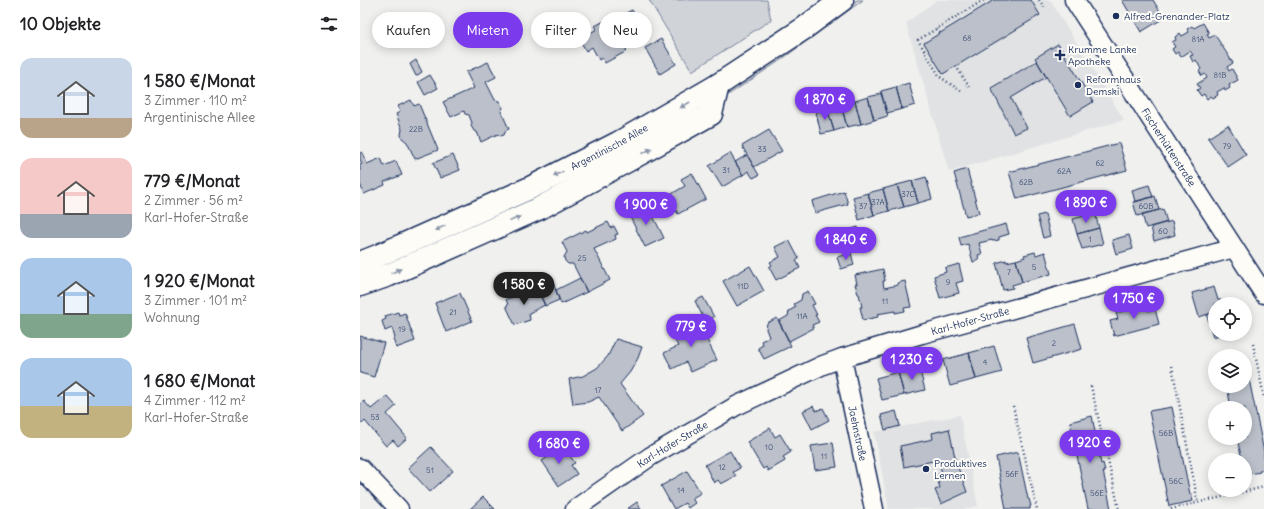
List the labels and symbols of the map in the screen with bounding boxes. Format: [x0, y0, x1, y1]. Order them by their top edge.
place label: Alfred-Grenander-Platz [1124, 10, 1230, 23]
marker: Alfred-Grenander-Platz [1111, 11, 1121, 21]
house number: 68 [962, 33, 972, 43]
house number: 81A [1192, 34, 1204, 44]
place label: Krumme Lanke Apotheke [1068, 43, 1137, 68]
marker: Krumme Lanke Apotheke [1055, 50, 1065, 60]
house number: 81B [1213, 70, 1227, 80]
place label: Reformhaus Demski [1086, 73, 1141, 98]
marker: Reformhaus Demski [1073, 80, 1083, 90]
pin: 1 870 € [788, 87, 862, 121]
one-way arrow [679, 101, 690, 108]
street label: Fischerhüttenstraße [1138, 106, 1199, 189]
street label: Argentinische Allee [569, 121, 650, 173]
house number: 22B [409, 124, 423, 134]
house number: 79 [1223, 141, 1232, 151]
house number: 33 [757, 144, 767, 154]
one-way arrow [641, 147, 653, 154]
house number: 62 [1096, 158, 1105, 168]
house number: 31 [722, 165, 730, 175]
house number: 62A [1057, 166, 1071, 176]
one-way arrow [552, 170, 564, 177]
house number: 62B [1019, 177, 1033, 187]
house number: 37C [901, 189, 915, 199]
pin: 1 890 € [1049, 190, 1123, 224]
pin: 1 900 € [609, 192, 683, 226]
house number: 37A [871, 197, 885, 207]
house number: 37 [859, 201, 867, 211]
house number: 60B [1138, 201, 1154, 211]
one-way arrow [510, 215, 522, 221]
one-way arrow [434, 225, 446, 231]
house number: 60 [1158, 226, 1168, 236]
pin: 1 840 € [809, 227, 883, 261]
house number: 1 [1088, 234, 1092, 244]
house number: 25 [578, 253, 587, 263]
house number: 5 [1032, 262, 1037, 272]
house number: 7 [1007, 267, 1011, 277]
one-way arrow [391, 268, 403, 274]
pin: 1 580 € [487, 272, 561, 306]
house number: 9 [946, 277, 951, 287]
house number: 11D [737, 281, 749, 291]
pin: 1 750 € [1097, 286, 1171, 320]
house number: 11 [882, 296, 888, 306]
street label: Karl-Hofer-Straße [930, 304, 1011, 338]
house number: 21 [449, 307, 457, 317]
house number: 11A [796, 311, 808, 321]
pin: 779 € [663, 314, 719, 348]
house number: 19 [398, 324, 406, 334]
house number: 2 [1052, 338, 1057, 348]
pin: 1 230 € [875, 347, 949, 381]
house number: 4 [983, 357, 988, 367]
house number: 17 [594, 385, 602, 395]
street label: Jaehnstraße [845, 405, 870, 462]
house number: 53 [370, 412, 380, 422]
street label: Karl-Hofer-Straße [635, 418, 710, 471]
house number: 56B [1159, 428, 1173, 438]
pin: 1 920 € [1053, 430, 1127, 464]
pin: 1 680 € [522, 431, 596, 465]
house number: 10 [765, 442, 773, 452]
house number: 11 [821, 451, 827, 461]
place label: Produktives Lernen [934, 457, 987, 482]
house number: 12 [718, 462, 726, 472]
marker: Produktives Lernen [921, 464, 931, 474]
house number: 51 [426, 465, 434, 475]
house number: 56F [1005, 469, 1019, 479]
house number: 56C [1169, 476, 1183, 486]
house number: 14 [677, 485, 685, 495]
house number: 56E [1090, 488, 1104, 498]

